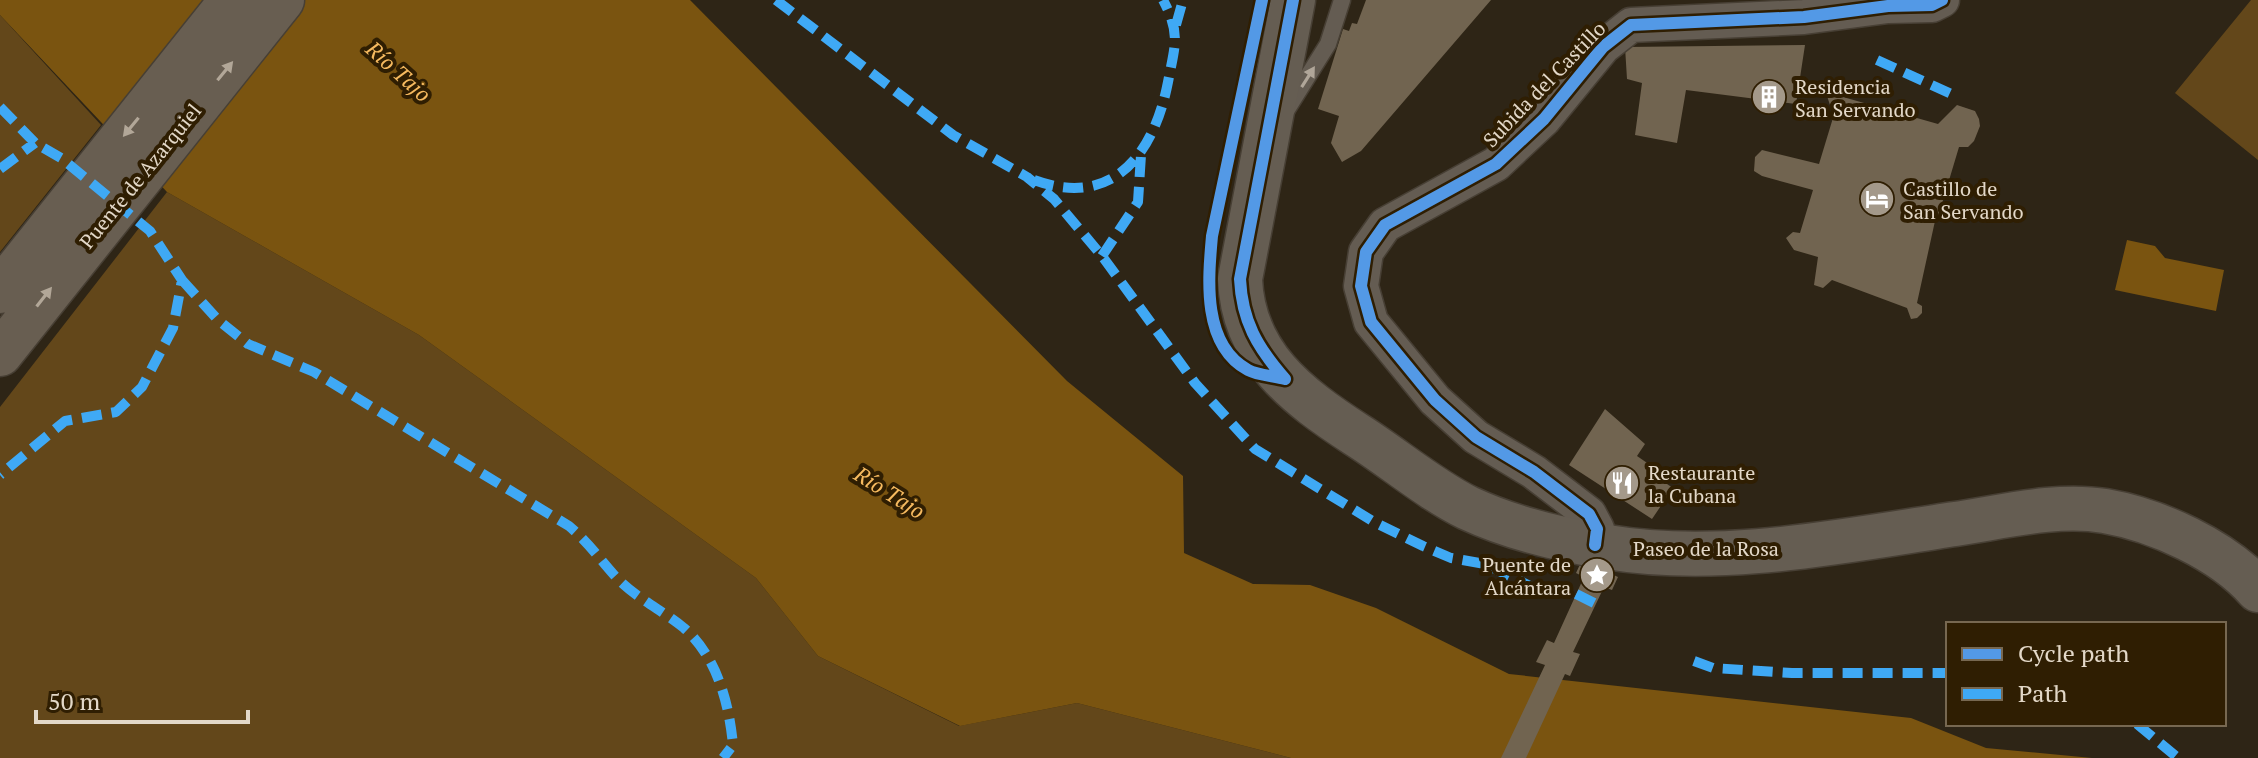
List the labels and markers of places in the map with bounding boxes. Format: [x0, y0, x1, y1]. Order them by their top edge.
place label: Residencia San Servando [1795, 73, 1916, 123]
building icon: Residencia San Servando [1750, 78, 1788, 116]
place label: Castillo de San Servando [1903, 175, 2024, 225]
hotel icon: Castillo de San Servando [1858, 180, 1896, 218]
place label: Restaurante la Cubana [1648, 459, 1755, 509]
restaurant icon: Restaurante la Cubana [1603, 464, 1641, 502]
place label: Puente de Alcántara [1482, 551, 1571, 601]
place icon: Puente de Alcántara [1578, 556, 1616, 594]

